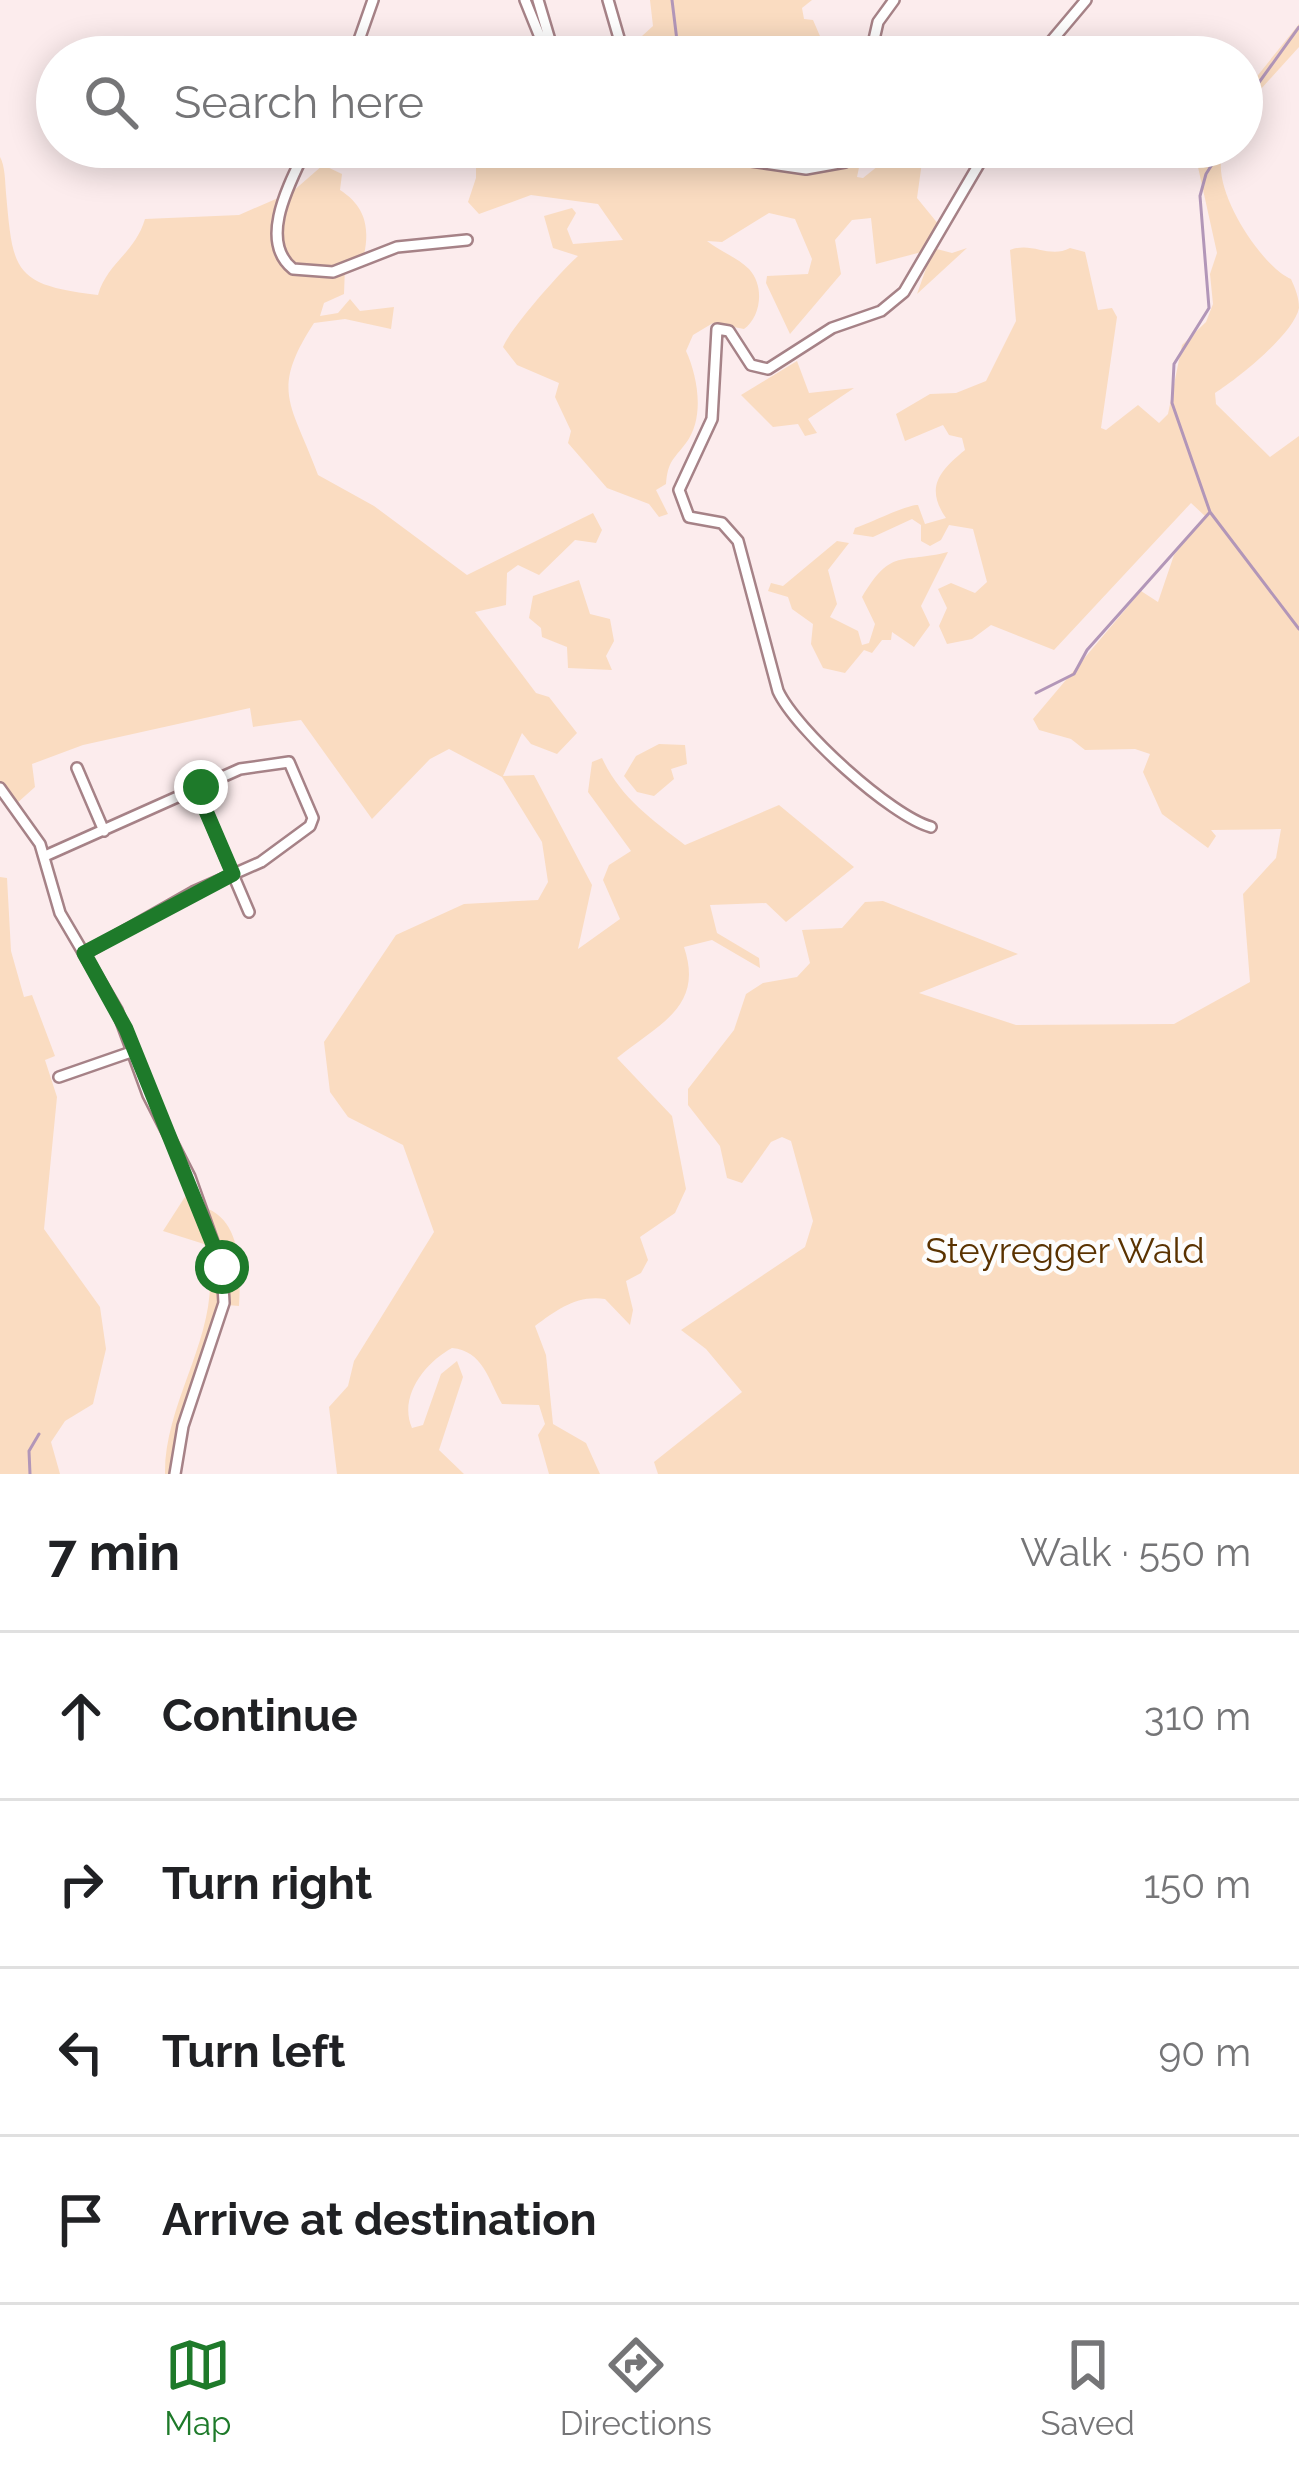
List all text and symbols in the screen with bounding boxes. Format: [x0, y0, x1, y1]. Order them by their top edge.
search box [36, 36, 1263, 168]
icon: search [78, 69, 144, 135]
text: Search here [174, 76, 424, 129]
route end [174, 760, 228, 814]
park label: Steyregger Wald [925, 1229, 1205, 1271]
route start [195, 1240, 249, 1294]
text: 7 min [48, 1522, 180, 1582]
text: Walk · 550 m [1020, 1529, 1251, 1575]
icon: ahead [48, 1683, 114, 1749]
text: Continue [162, 1689, 358, 1742]
text: 310 m [1144, 1693, 1251, 1739]
icon: right [48, 1851, 114, 1917]
text: Turn right [162, 1857, 372, 1910]
text: 150 m [1143, 1861, 1251, 1907]
icon: left [48, 2019, 114, 2085]
text: Turn left [162, 2025, 345, 2078]
text: 90 m [1158, 2029, 1251, 2075]
icon: arrive [48, 2187, 114, 2253]
text: Arrive at destination [162, 2193, 597, 2246]
tab: Map [164, 2332, 231, 2443]
tab: Directions [560, 2332, 712, 2443]
tab: Saved [1040, 2332, 1135, 2443]

